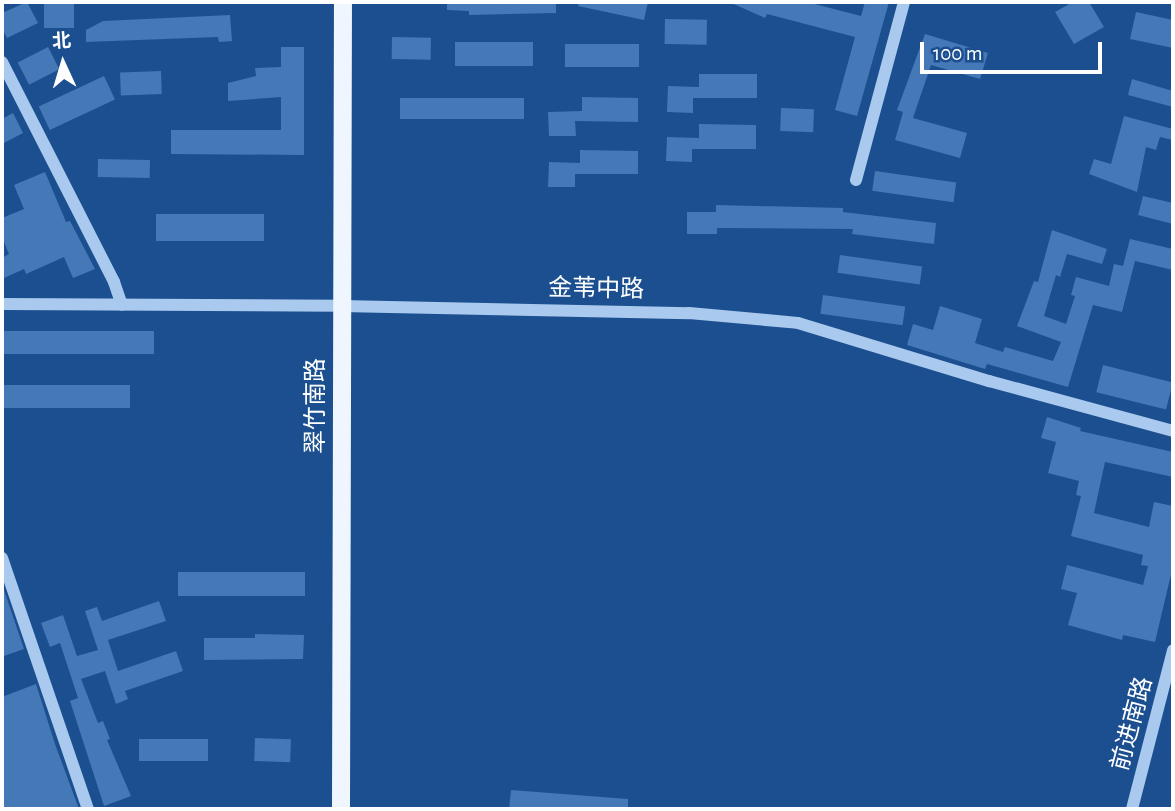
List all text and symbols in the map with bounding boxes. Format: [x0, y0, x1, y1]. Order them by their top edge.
north arrow [28, 28, 98, 98]
scale bar [923, 28, 1105, 72]
text: 北 [51, 31, 72, 52]
text: 100 m [933, 43, 983, 64]
street label: 金苇中路 [548, 275, 644, 305]
street label: 翠竹南路 [303, 358, 331, 454]
street label: 前进南路 [1107, 674, 1159, 774]

